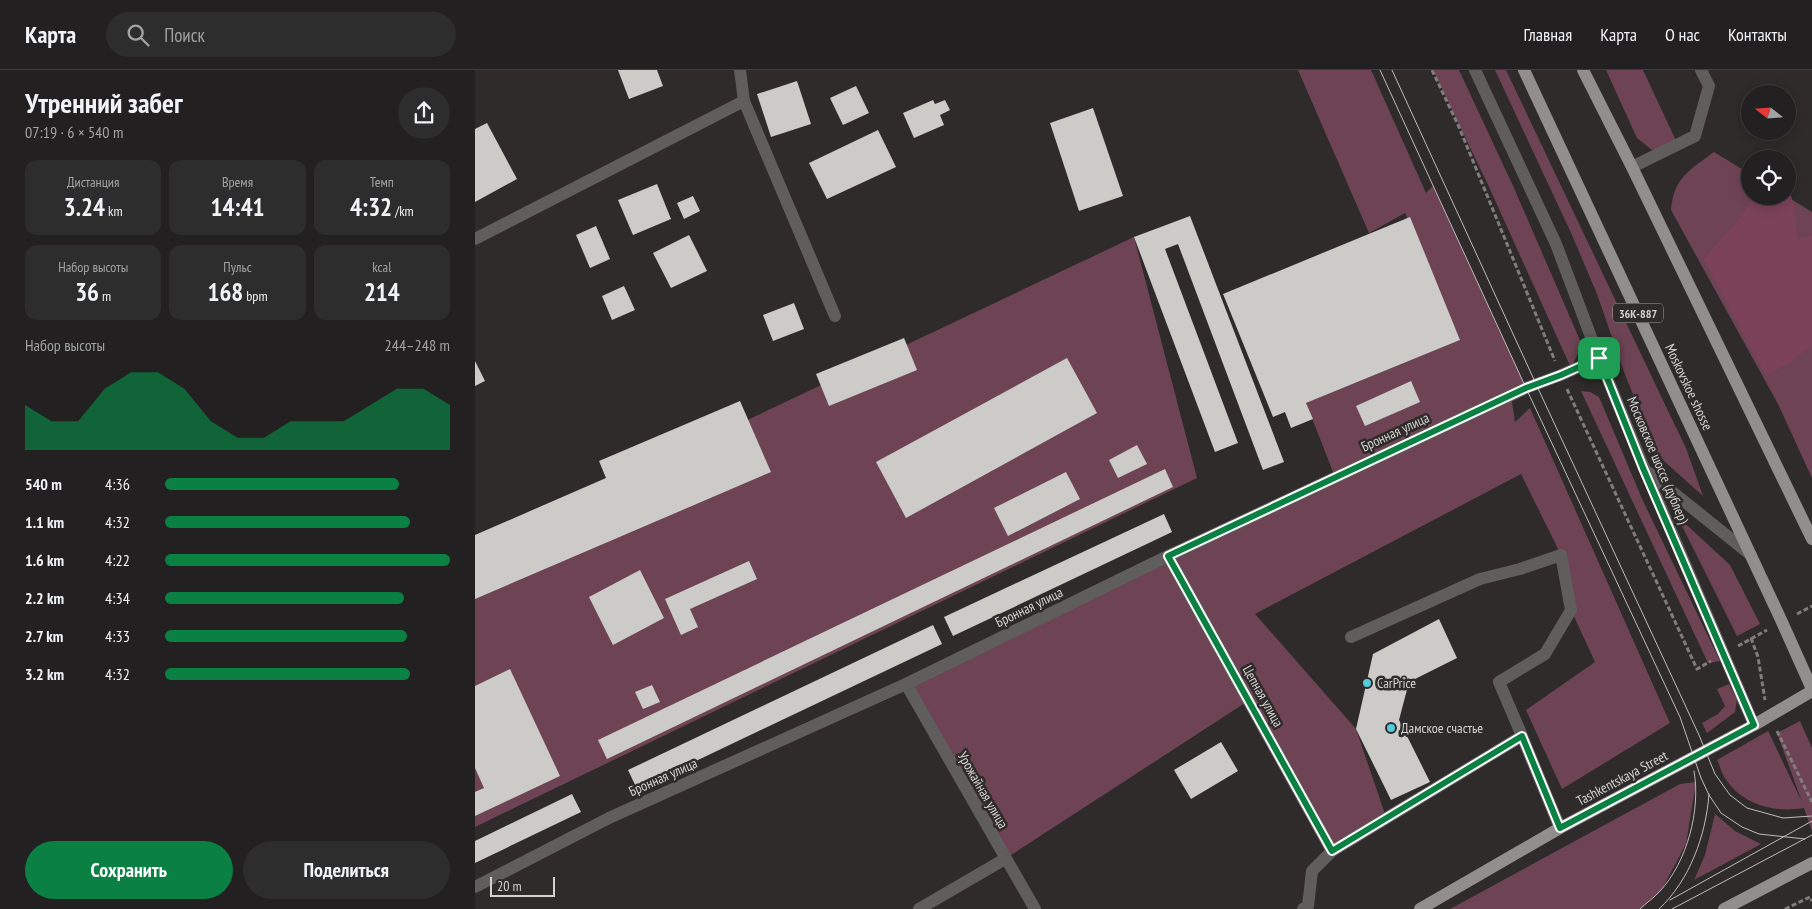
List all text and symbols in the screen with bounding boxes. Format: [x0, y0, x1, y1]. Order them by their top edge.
search box [106, 12, 456, 57]
text: Карта [25, 19, 76, 50]
icon: search [124, 21, 152, 49]
text: Поиск [164, 23, 205, 47]
text: Главная [1524, 23, 1572, 46]
text: Карта [1600, 23, 1637, 46]
text: О нас [1665, 23, 1700, 46]
text: Контакты [1728, 23, 1787, 46]
text: Утренний забег [25, 84, 183, 121]
north arrow [1741, 85, 1796, 140]
map controls [1741, 85, 1796, 205]
button: share [398, 87, 450, 139]
text: 07:19 · 6 × 540 m [25, 122, 123, 142]
button: locate [1741, 150, 1796, 205]
text: Дистанция [67, 173, 119, 191]
text: Время [222, 173, 253, 191]
text: Темп [370, 173, 394, 191]
text: 3.24 [64, 191, 105, 223]
text: 14:41 [210, 191, 265, 223]
text: 4:32 [350, 191, 392, 223]
text: km [105, 202, 123, 220]
text: /km [392, 202, 414, 220]
text: Набор высоты [58, 258, 128, 276]
text: Пульс [223, 258, 252, 276]
text: kcal [372, 258, 391, 276]
text: 36 [75, 276, 99, 308]
text: 168 [207, 276, 243, 308]
text: 214 [364, 276, 400, 308]
text: m [99, 287, 111, 305]
text: bpm [243, 287, 268, 305]
road number: 36К-887 [1613, 304, 1663, 322]
text: Набор высоты [25, 335, 105, 355]
text: 244–248 m [385, 335, 450, 355]
pin [1578, 337, 1620, 379]
street label: Moskovskoe shosse [1661, 341, 1717, 433]
icon: arrive [1585, 344, 1613, 372]
street label: Московское шоссе (дублер) [1623, 394, 1693, 527]
street label: Бронная улица [1358, 408, 1432, 456]
text: 540 m [25, 474, 62, 494]
text: 4:36 [105, 474, 130, 494]
text: 1.1 km [25, 512, 64, 532]
text: 4:32 [105, 512, 130, 532]
text: 1.6 km [25, 550, 64, 570]
text: 4:22 [105, 550, 130, 570]
street label: Бронная улица [992, 583, 1066, 631]
text: 2.2 km [25, 588, 64, 608]
text: 4:34 [105, 588, 130, 608]
text: 2.7 km [25, 626, 63, 646]
text: 4:33 [105, 626, 130, 646]
street label: Цепная улица [1239, 662, 1287, 730]
text: 3.2 km [25, 664, 64, 684]
text: 4:32 [105, 664, 130, 684]
place label: CarPrice [1377, 674, 1416, 692]
marker: CarPrice [1361, 677, 1373, 689]
place label: Дамское счастье [1401, 719, 1483, 737]
marker: Дамское счастье [1385, 722, 1397, 734]
street label: Tashkentskaya Street [1573, 746, 1671, 810]
street label: Урожайная улица [954, 748, 1012, 832]
street label: Бронная улица [626, 754, 700, 800]
button: Сохранить [25, 841, 233, 899]
button: Поделиться [243, 841, 450, 899]
scale bar [490, 874, 555, 897]
text: 20 m [497, 877, 522, 895]

